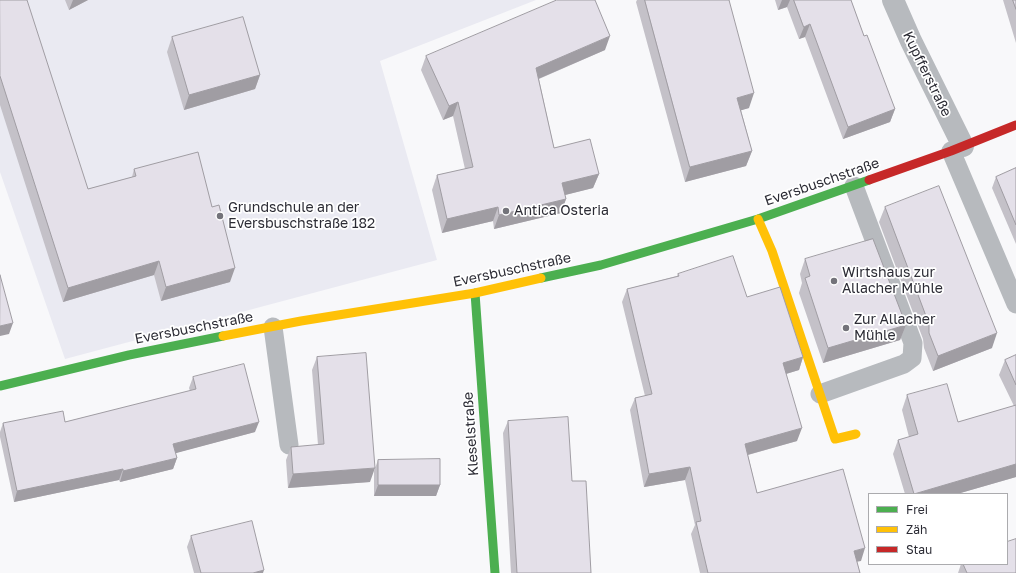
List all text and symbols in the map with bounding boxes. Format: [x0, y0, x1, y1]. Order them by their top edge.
street label: Kupfferstraße [899, 29, 955, 119]
street label: Eversbuschstraße [762, 154, 882, 210]
place label: Grundschule an der Eversbuschstraße 182 [228, 200, 375, 232]
place label: Antica Osteria [514, 203, 609, 219]
marker: Antica Osteria [501, 206, 511, 216]
marker: Grundschule an der Eversbuschstraße 182 [215, 211, 225, 221]
street label: Eversbuschstraße [451, 249, 573, 291]
place label: Wirtshaus zur Allacher Mühle [842, 265, 943, 298]
marker: Wirtshaus zur Allacher Mühle [829, 276, 839, 286]
street label: Eversbuschstraße [133, 308, 255, 348]
place label: Zur Allacher Mühle [854, 312, 935, 344]
marker: Zur Allacher Mühle [841, 323, 851, 333]
street label: Kleselstraße [460, 391, 482, 477]
legend [868, 493, 1008, 565]
text: Frei [906, 502, 928, 517]
text: Zäh [906, 522, 927, 537]
text: Stau [906, 542, 932, 557]

